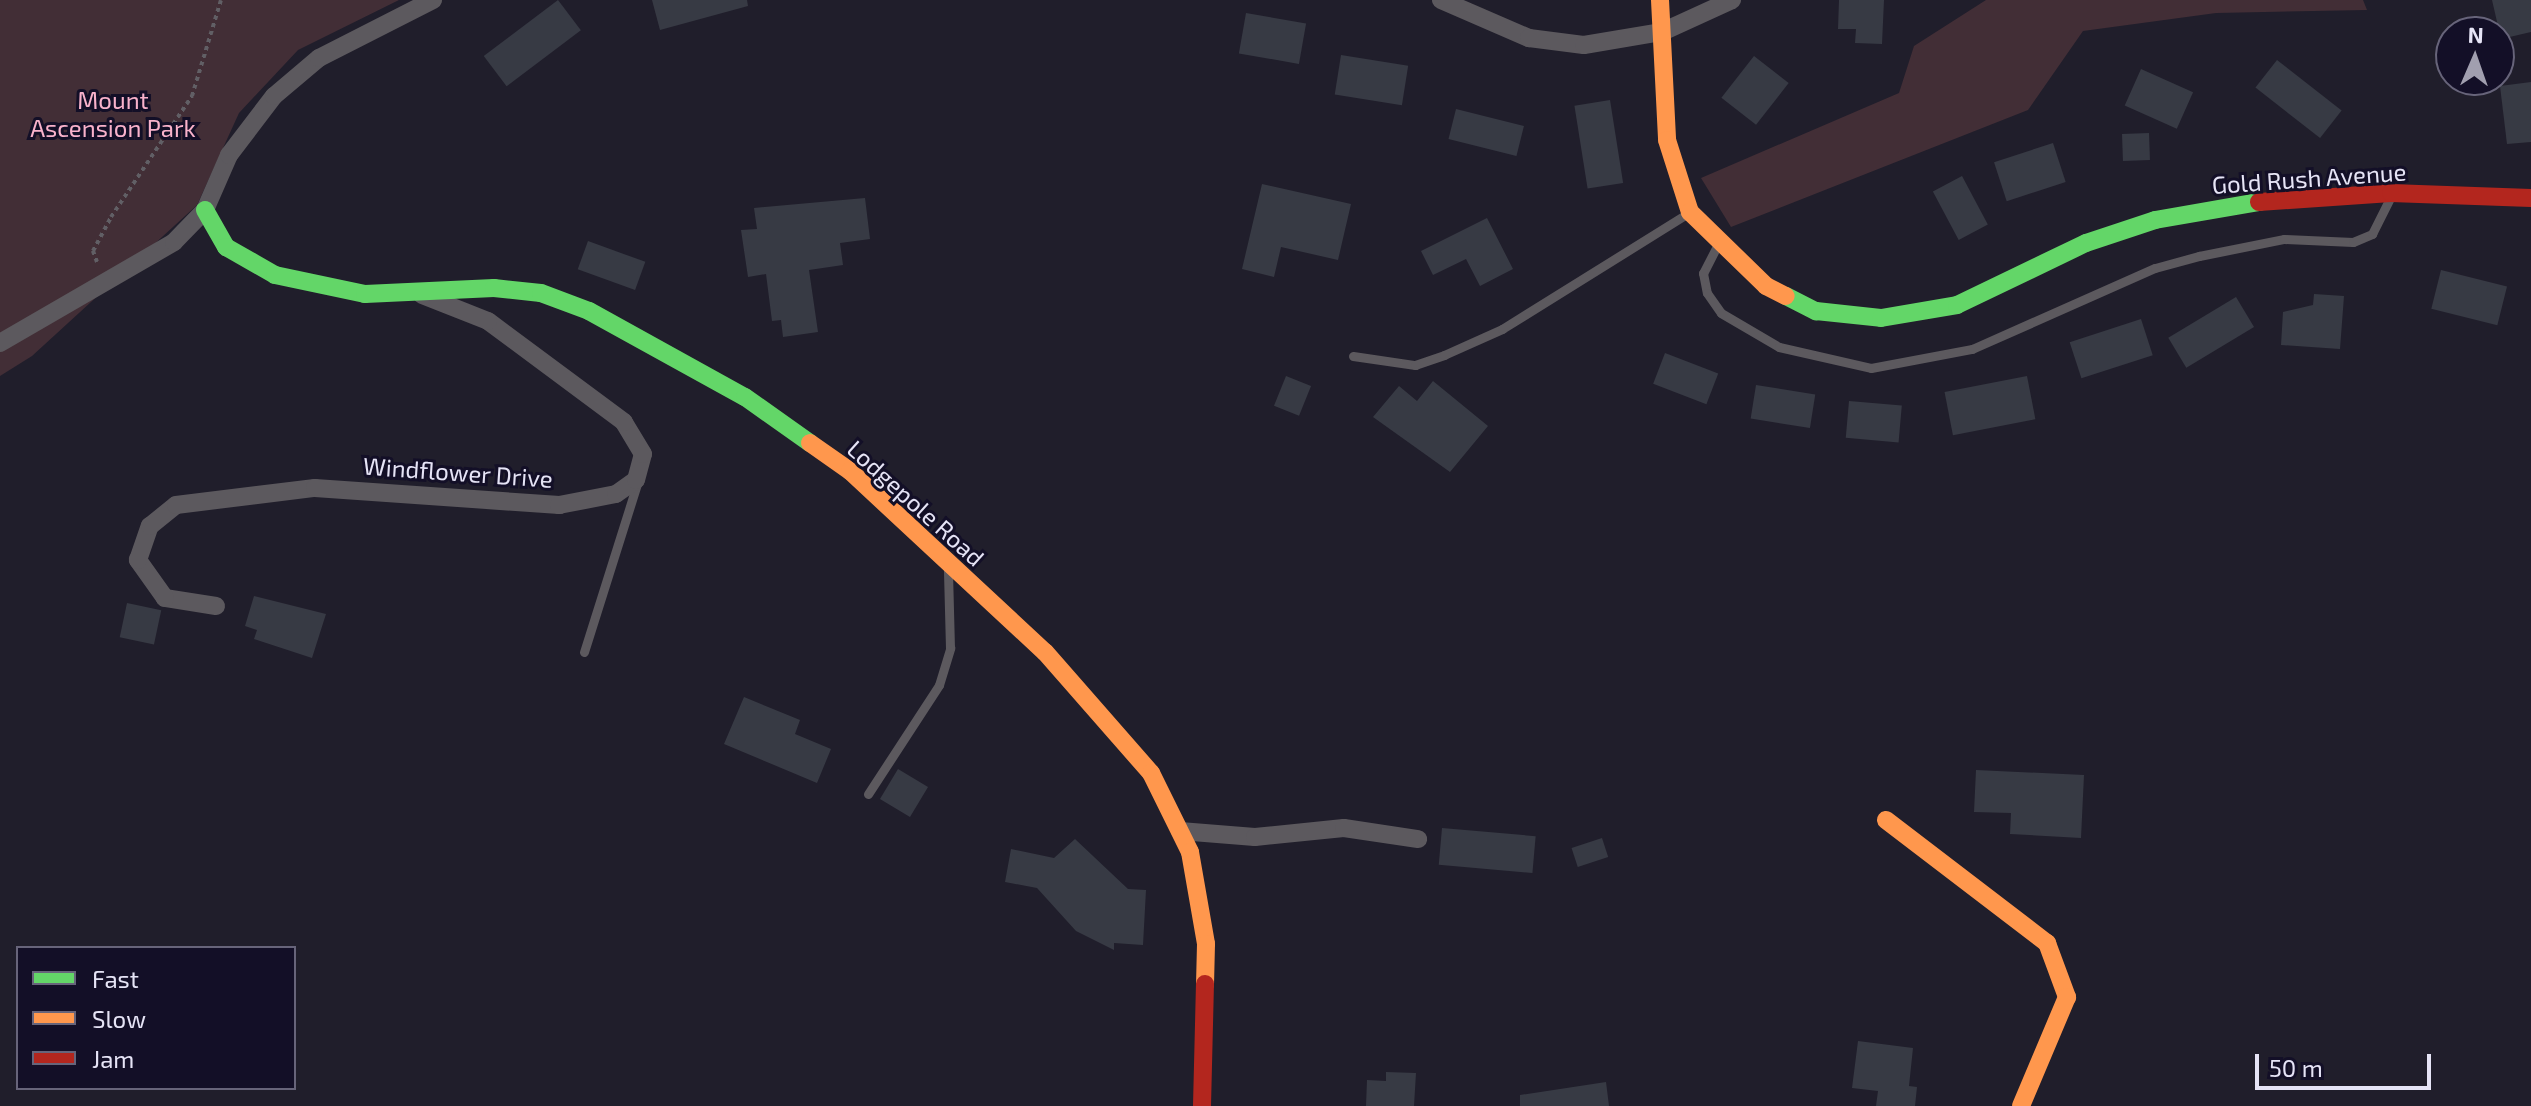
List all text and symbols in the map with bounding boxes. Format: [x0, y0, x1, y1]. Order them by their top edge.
north arrow [2435, 16, 2515, 96]
text: N [2467, 21, 2484, 47]
park label: Mount Ascension Park [30, 86, 196, 142]
street label: Gold Rush Avenue [2211, 157, 2407, 199]
street label: Lodgepole Road [842, 434, 990, 572]
street label: Windflower Drive [362, 451, 554, 493]
legend [16, 946, 296, 1090]
text: Fast [92, 964, 139, 993]
text: Slow [92, 1004, 146, 1033]
scale bar [2259, 1038, 2435, 1088]
text: Jam [92, 1044, 134, 1073]
text: 50 m [2269, 1053, 2323, 1082]

